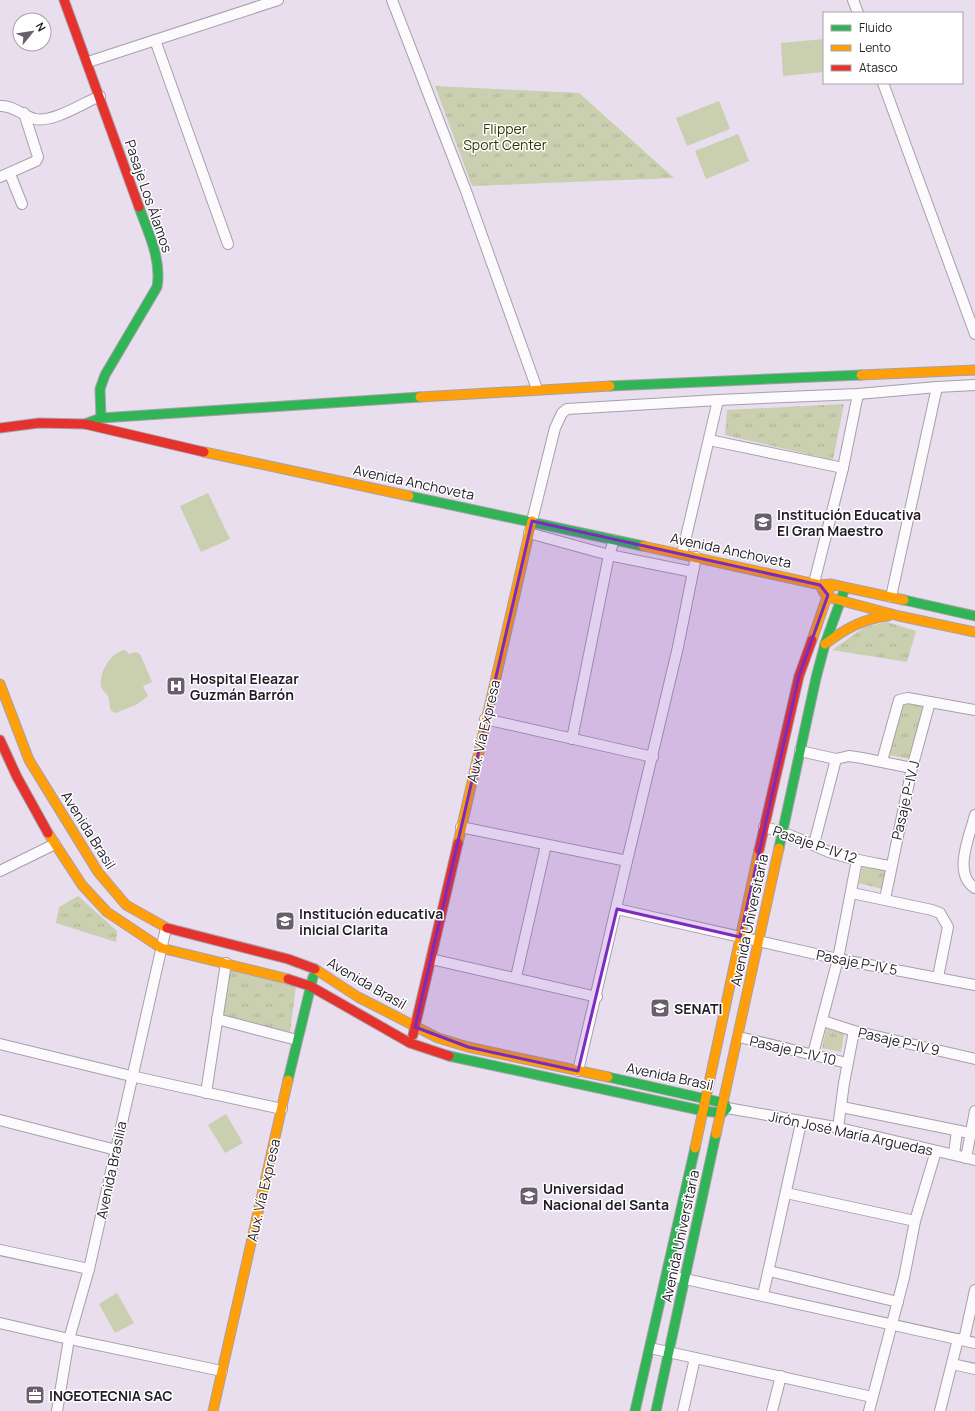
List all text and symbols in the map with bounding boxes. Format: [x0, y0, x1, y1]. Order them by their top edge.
north arrow [12, 12, 52, 52]
legend [823, 12, 963, 84]
text: Fluido [859, 19, 892, 36]
text: N [33, 20, 50, 34]
text: Lento [859, 39, 891, 56]
text: Atasco [859, 59, 898, 76]
park label: Flipper Sport Center [463, 119, 547, 154]
street label: Pasaje Los Álamos [121, 137, 177, 255]
street label: Avenida Anchoveta [352, 460, 476, 504]
place label: Institución Educativa El Gran Maestro [777, 505, 921, 540]
school or university icon: Institución Educativa El Gran Maestro [752, 511, 774, 533]
street label: Avenida Anchoveta [669, 528, 793, 572]
place label: Hospital Eleazar Guzmán Barrón [190, 669, 299, 704]
hospital icon: Hospital Eleazar Guzmán Barrón [165, 675, 187, 697]
street label: Aux. Vía Expresa [462, 678, 504, 784]
street label: Pasaje P-IV J [887, 758, 923, 842]
street label: Avenida Brasil [57, 787, 121, 873]
street label: Pasaje P-IV 12 [770, 821, 860, 867]
street label: Avenida Universitaria [726, 852, 772, 988]
place label: Institución educativa inicial Clarita [299, 904, 443, 939]
school or university icon: Institución educativa inicial Clarita [274, 910, 296, 932]
street label: Pasaje P-IV 5 [815, 945, 899, 979]
street label: Avenida Brasil [324, 953, 410, 1013]
school or university icon: SENATI [649, 997, 671, 1019]
place label: SENATI [674, 999, 722, 1018]
street label: Pasaje P-IV 9 [856, 1022, 942, 1060]
street label: Pasaje P-IV 10 [748, 1031, 838, 1069]
street label: Avenida Brasil [625, 1057, 715, 1095]
street label: Jirón José María Arguedas [767, 1106, 935, 1160]
street label: Avenida Brasilia [91, 1119, 131, 1221]
street label: Aux. Vía Expresa [242, 1137, 284, 1243]
street label: Avenida Universitaria [657, 1168, 703, 1304]
place label: Universidad Nacional del Santa [543, 1179, 669, 1214]
school or university icon: Universidad Nacional del Santa [518, 1185, 540, 1207]
office icon: INGEOTECNIA SAC [24, 1384, 46, 1406]
place label: INGEOTECNIA SAC [49, 1386, 173, 1405]

